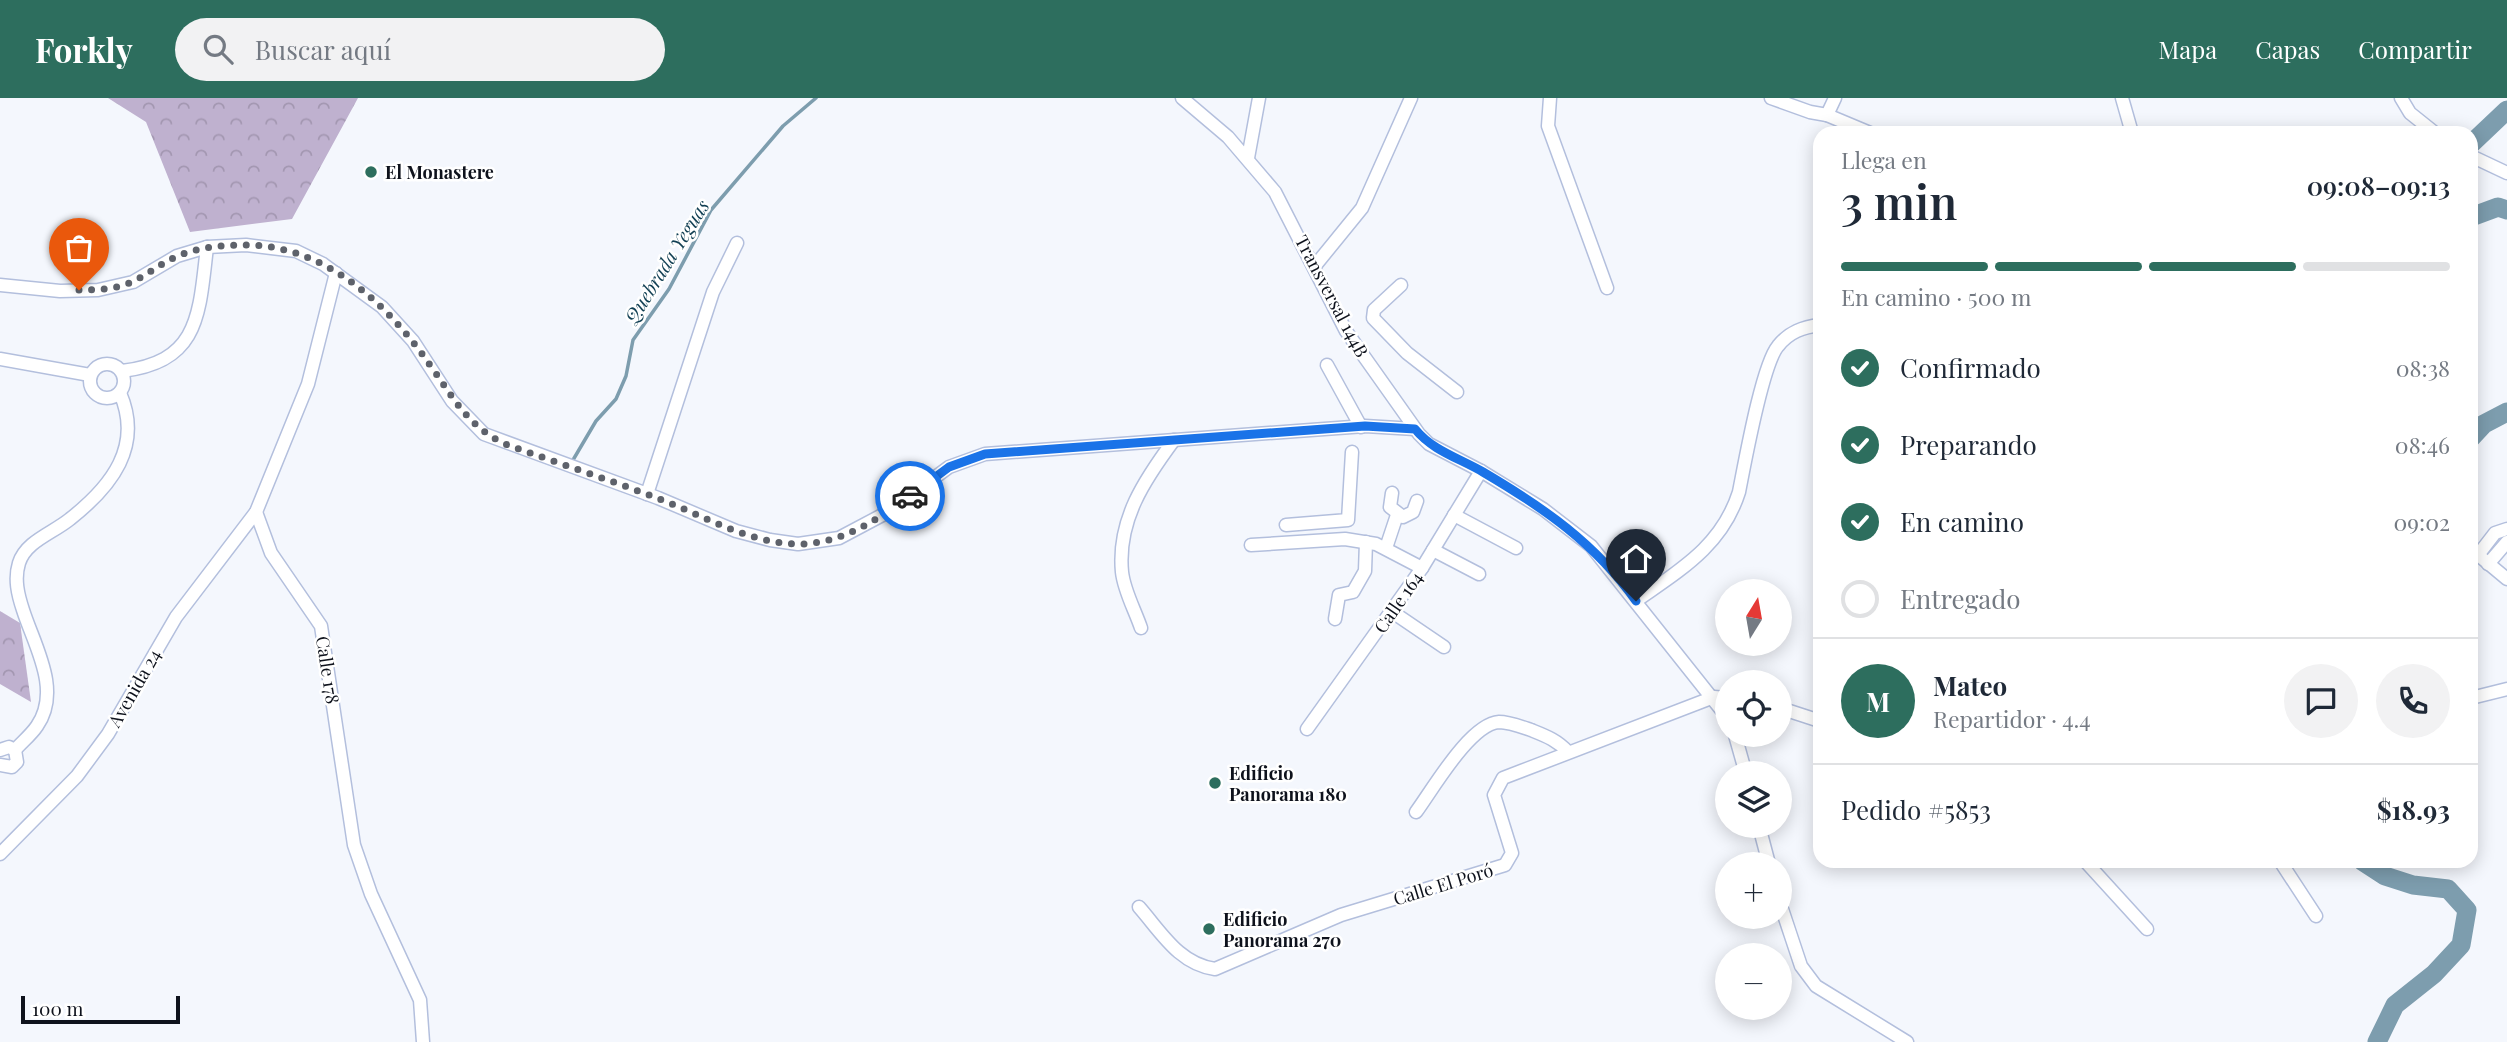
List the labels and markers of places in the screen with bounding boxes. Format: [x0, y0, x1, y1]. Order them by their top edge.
place label: El Monastere [385, 160, 494, 184]
marker: El Monastere [363, 164, 379, 180]
pin [49, 218, 109, 290]
pin [1606, 529, 1666, 601]
place label: Edificio Panorama 180 [1229, 761, 1347, 806]
marker: Edificio Panorama 180 [1207, 775, 1223, 791]
place label: Edificio Panorama 270 [1223, 907, 1341, 952]
marker: Edificio Panorama 270 [1201, 921, 1217, 937]

